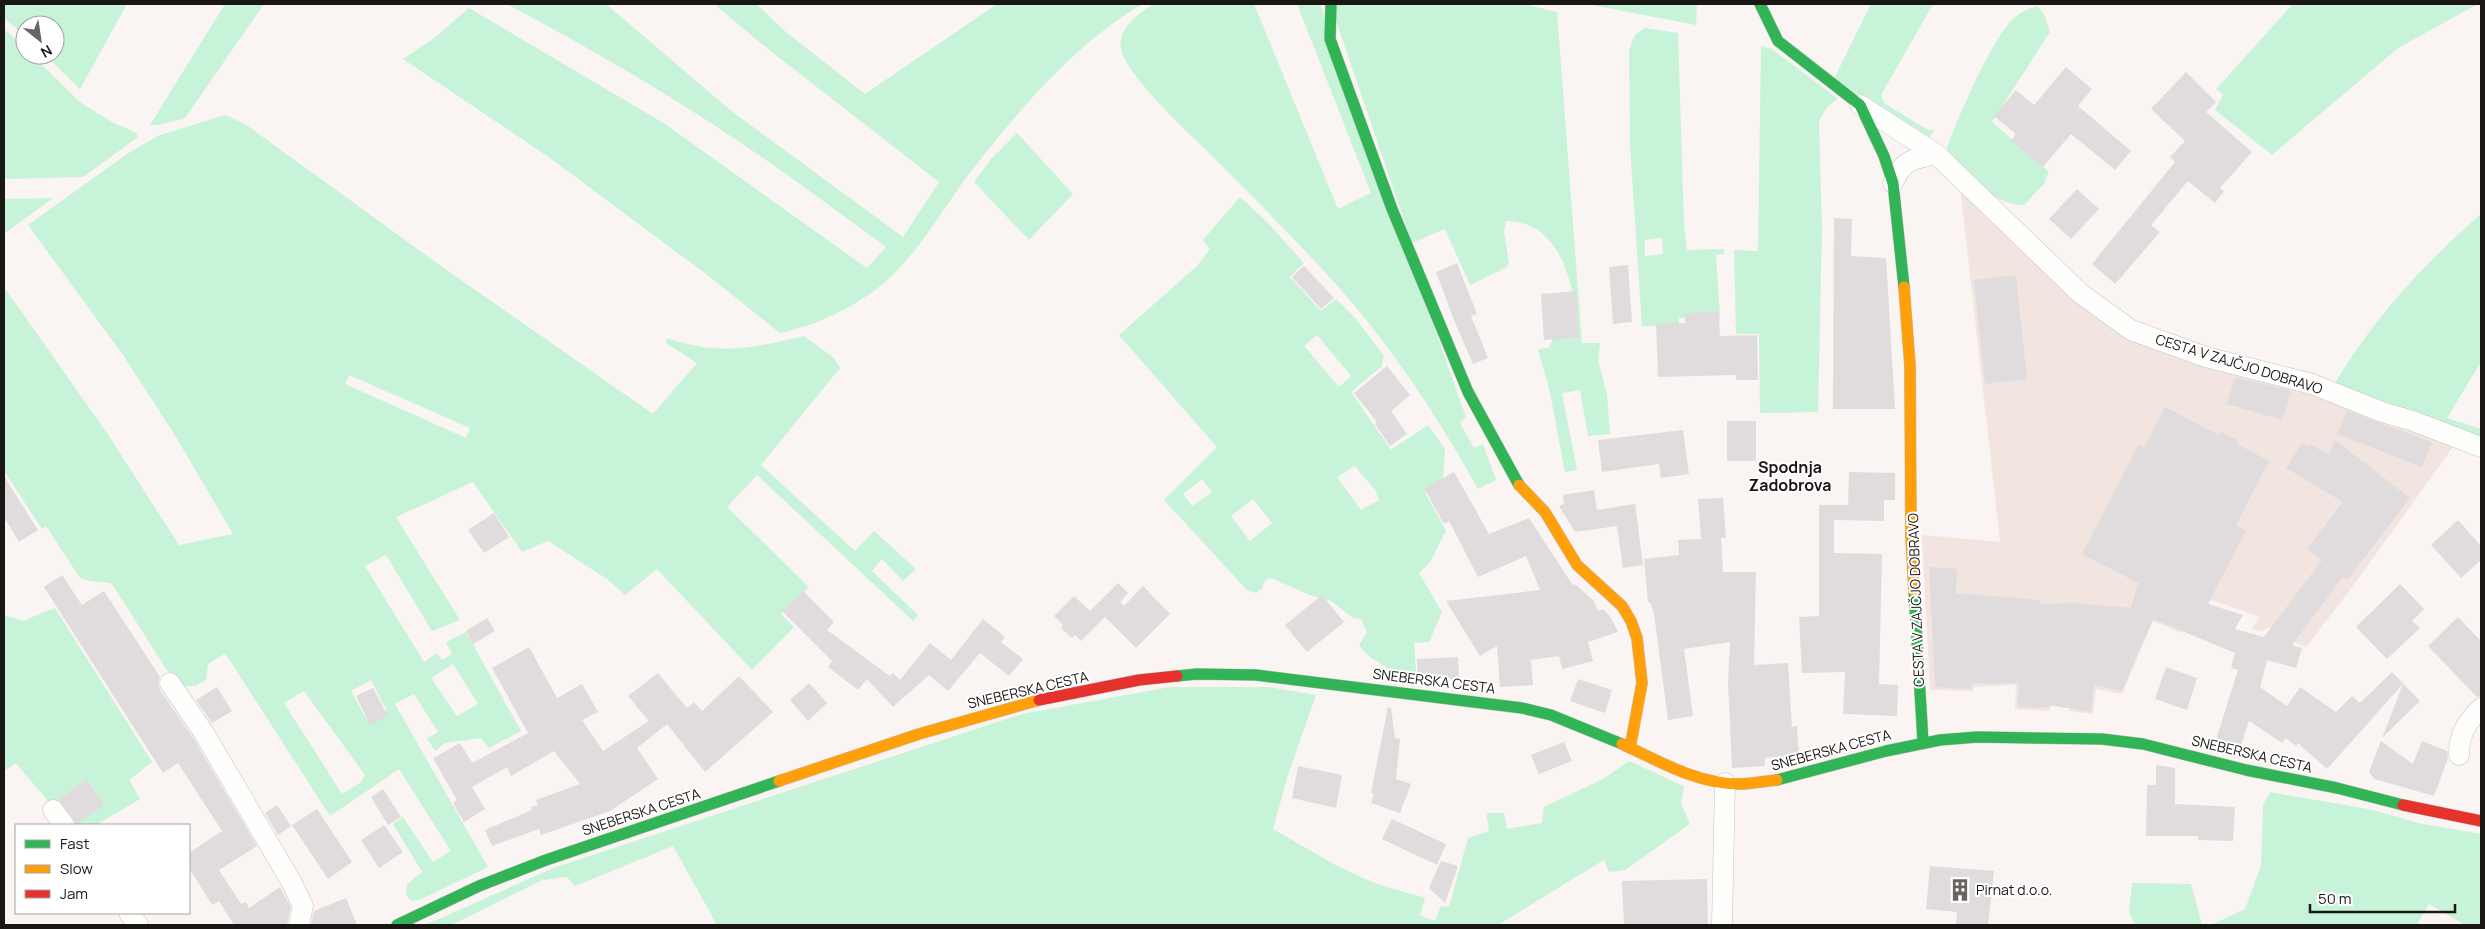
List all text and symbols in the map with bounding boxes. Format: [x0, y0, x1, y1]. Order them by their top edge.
north arrow [15, 15, 65, 65]
text: N [38, 41, 56, 62]
street label: CESTA V ZAJČJO DOBRAVO [2153, 329, 2325, 398]
district label: Spodnja Zadobrova [1749, 456, 1831, 496]
street label: CESTA V ZAJČJO DOBRAVO [1903, 513, 1928, 687]
street label: SNEBERSKA CESTA [1372, 664, 1497, 697]
street label: SNEBERSKA CESTA [966, 666, 1090, 713]
street label: SNEBERSKA CESTA [1769, 724, 1893, 775]
street label: SNEBERSKA CESTA [2190, 730, 2314, 777]
street label: SNEBERSKA CESTA [579, 783, 703, 840]
legend [15, 824, 190, 914]
text: Fast [60, 833, 89, 854]
text: Slow [60, 858, 93, 879]
building icon: Pirnat d.o.o. [1947, 877, 1973, 903]
place label: Pirnat d.o.o. [1976, 880, 2052, 899]
scale bar [2310, 882, 2455, 914]
text: Jam [60, 883, 88, 904]
text: 50 m [2318, 888, 2352, 909]

